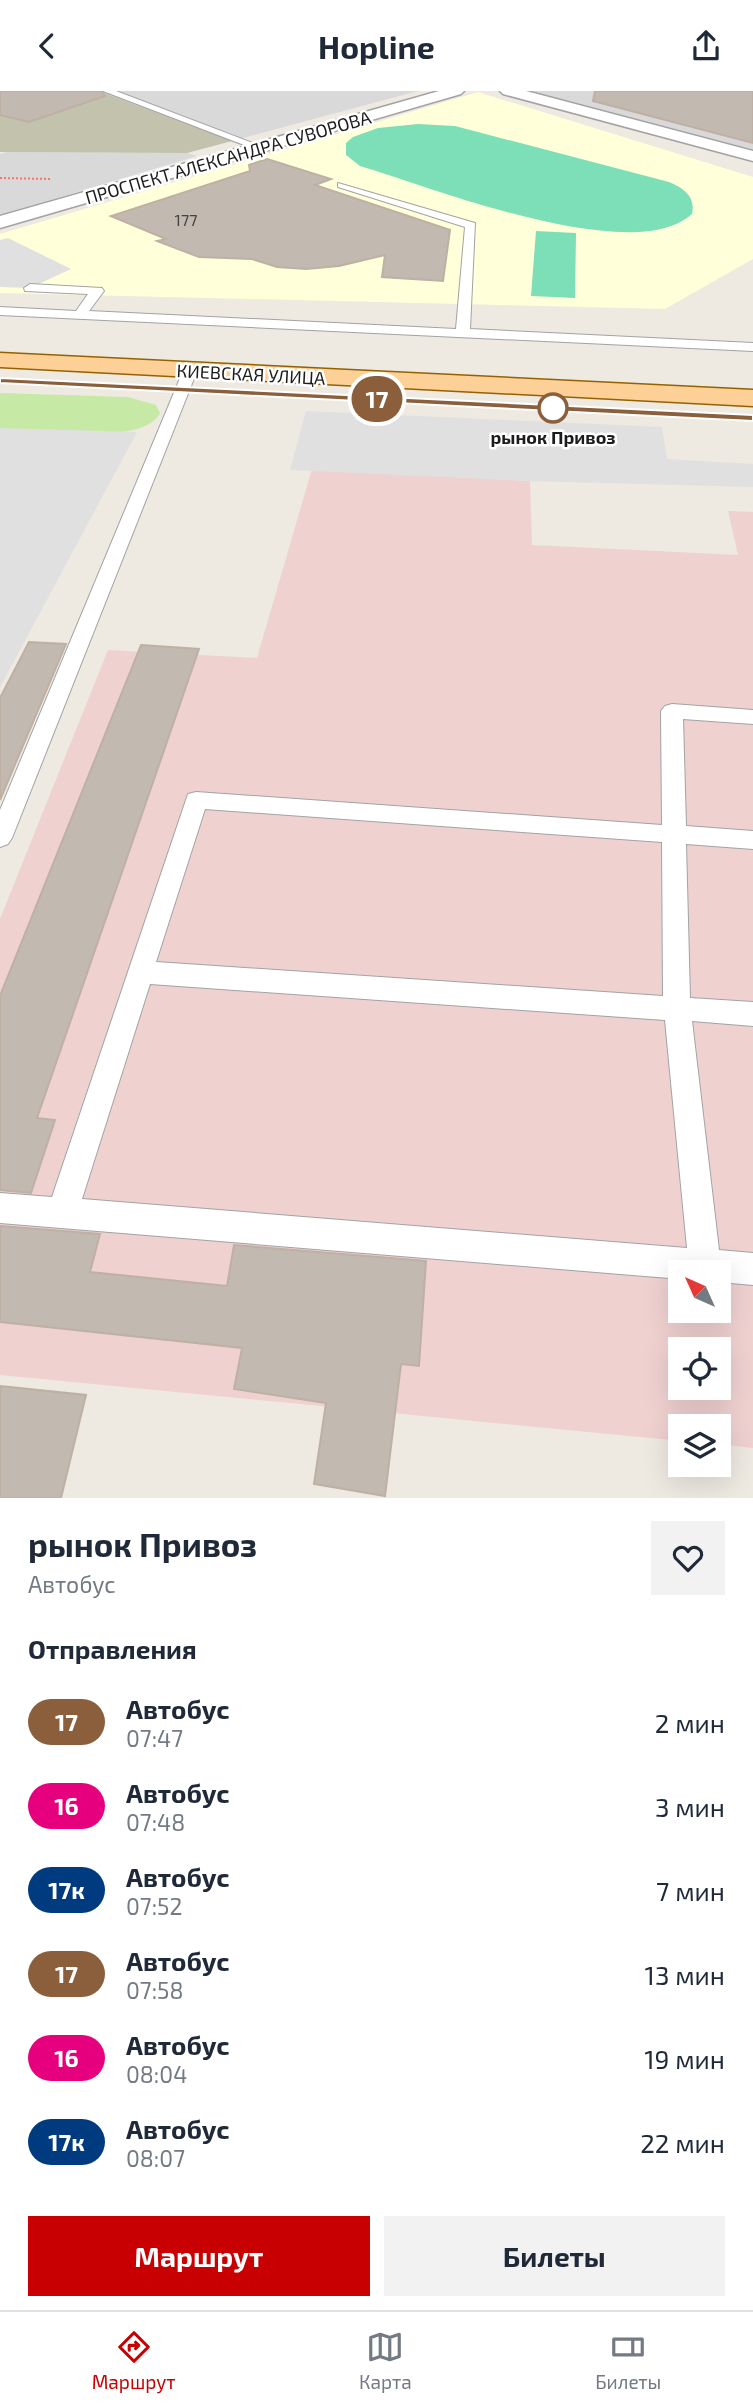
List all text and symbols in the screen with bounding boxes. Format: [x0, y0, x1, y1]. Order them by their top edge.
icon: back [28, 27, 66, 65]
text: Hopline [318, 27, 435, 65]
icon: share [687, 27, 725, 65]
street label: ПРОСПЕКТ АЛЕКСАНДРА СУВОРОВА [83, 105, 374, 208]
house number: 177 [175, 210, 197, 229]
street label: КИЕВСКАЯ УЛИЦА [176, 359, 327, 389]
line badge: 17 [346, 376, 408, 422]
text: 17 [365, 384, 389, 413]
marker: рынок Привоз [538, 393, 568, 423]
place label: рынок Привоз [491, 426, 615, 448]
north arrow [668, 1260, 732, 1323]
map controls [668, 1260, 731, 1477]
button: locate [668, 1337, 731, 1400]
button: layers [668, 1414, 731, 1477]
button: heart [651, 1521, 725, 1595]
text: рынок Привоз [28, 1524, 257, 1564]
text: Автобус [28, 1570, 116, 1598]
text: Отправления [28, 1633, 197, 1664]
text: Автобус [126, 1693, 229, 1724]
text: 17 [55, 1707, 78, 1736]
text: 2 мин [655, 1707, 725, 1738]
text: 07:47 [126, 1724, 183, 1752]
text: Автобус [126, 1777, 229, 1808]
text: 16 [54, 1791, 79, 1820]
text: 3 мин [655, 1791, 725, 1822]
text: 07:48 [126, 1808, 185, 1836]
text: Автобус [126, 1861, 229, 1892]
text: 17к [48, 1875, 85, 1904]
text: 7 мин [656, 1875, 725, 1906]
text: 07:52 [126, 1892, 182, 1920]
text: Автобус [126, 1945, 229, 1976]
text: 17 [55, 1959, 78, 1988]
text: 13 мин [645, 1959, 725, 1990]
text: 07:58 [126, 1976, 183, 2004]
text: Автобус [126, 2029, 229, 2060]
text: 16 [54, 2043, 79, 2072]
text: 19 мин [644, 2043, 725, 2074]
text: 08:04 [126, 2060, 187, 2088]
text: Автобус [126, 2113, 229, 2144]
text: 17к [48, 2127, 85, 2156]
text: 22 мин [640, 2127, 725, 2158]
text: 08:07 [126, 2144, 185, 2172]
button: Маршрут [28, 2216, 370, 2296]
button: Билеты [384, 2216, 725, 2296]
tab: Маршрут [92, 2328, 176, 2393]
tab: Карта [359, 2328, 412, 2393]
tab: Билеты [595, 2328, 661, 2393]

